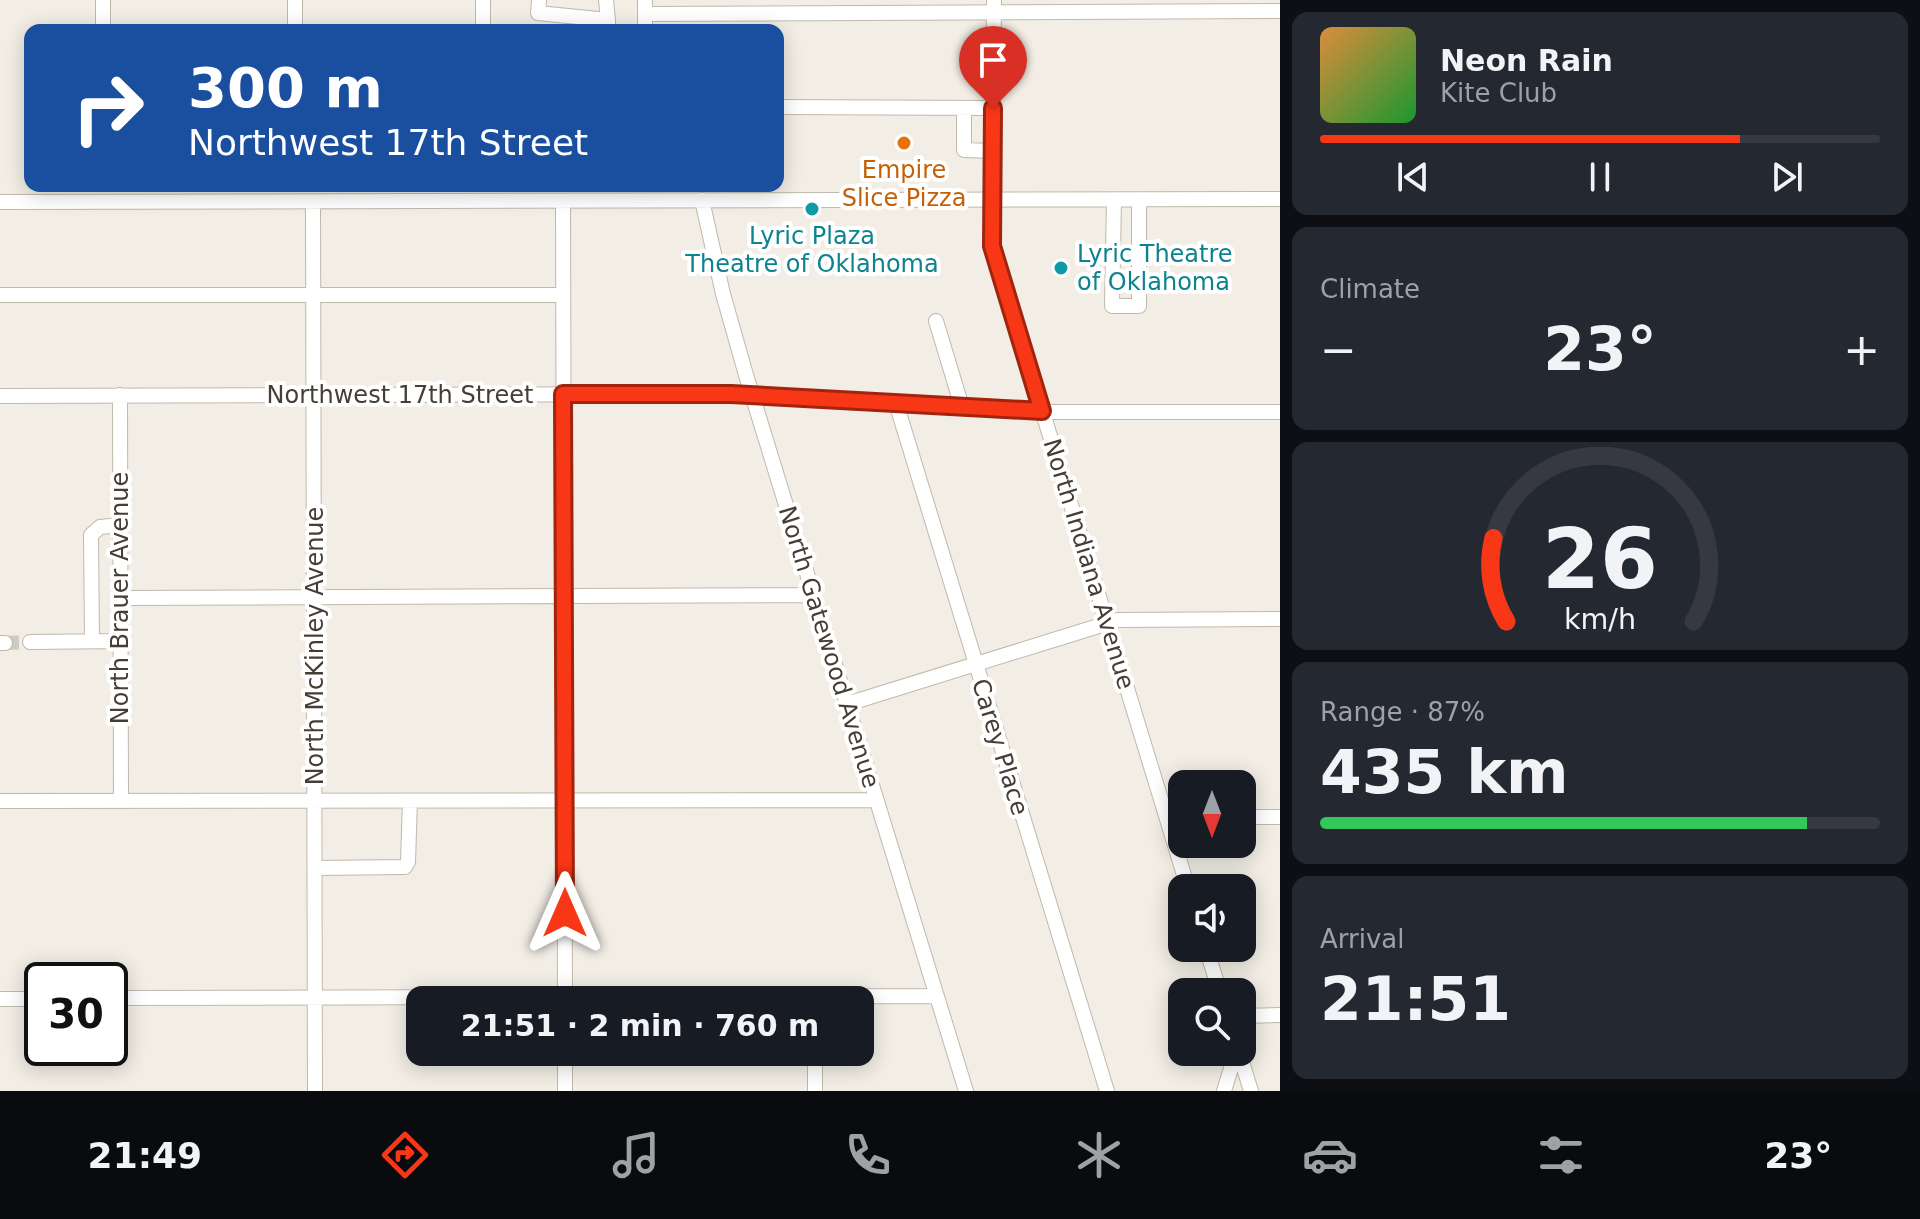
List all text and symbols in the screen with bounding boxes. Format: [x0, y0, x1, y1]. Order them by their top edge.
pin [959, 26, 1027, 108]
icon: arrive [971, 38, 1015, 82]
text: Neon Rain [1440, 43, 1613, 78]
text: 300 m [188, 55, 383, 120]
icon: right [56, 56, 160, 160]
text: Kite Club [1440, 78, 1557, 108]
text: Northwest 17th Street [188, 122, 588, 163]
marker: Empire Slice Pizza [895, 134, 913, 152]
icon: previous [1391, 155, 1435, 199]
icon: pause [1578, 155, 1622, 199]
icon: next [1765, 155, 1809, 199]
place label: Empire Slice Pizza [842, 156, 966, 212]
marker: Lyric Plaza Theatre of Oklahoma [803, 200, 821, 218]
place label: Lyric Plaza Theatre of Oklahoma [684, 222, 939, 278]
place label: Lyric Theatre of Oklahoma [1077, 240, 1233, 296]
marker: Lyric Theatre of Oklahoma [1052, 259, 1070, 277]
text: Climate [1320, 274, 1420, 304]
text: 23° [1543, 314, 1657, 384]
text: − [1320, 324, 1357, 375]
text: + [1843, 324, 1880, 375]
street label: Northwest 17th Street [267, 381, 533, 409]
street label: North Indiana Avenue [1038, 435, 1140, 693]
street label: North Brauer Avenue [106, 472, 134, 724]
street label: North Gatewood Avenue [773, 503, 885, 791]
street label: North McKinley Avenue [301, 507, 329, 785]
text: 26 [1542, 510, 1658, 607]
text: km/h [1564, 602, 1636, 636]
street label: Carey Place [966, 675, 1034, 819]
text: Range · 87% [1320, 697, 1485, 727]
text: 435 km [1320, 737, 1569, 807]
north arrow [1168, 770, 1256, 858]
map controls [1168, 770, 1256, 1066]
position arrow [523, 871, 607, 955]
button: sound [1168, 874, 1256, 962]
text: Arrival [1320, 924, 1404, 954]
speed limit sign: 30 [24, 962, 128, 1066]
text: 21:51 [1320, 964, 1511, 1034]
button: search [1168, 978, 1256, 1066]
text: 21:51 · 2 min · 760 m [461, 1008, 819, 1043]
icon: directions [377, 1127, 433, 1183]
icon: music [608, 1127, 664, 1183]
icon: phone [840, 1127, 896, 1183]
icon: climate [1071, 1127, 1127, 1183]
icon: car [1302, 1127, 1358, 1183]
icon: filters [1533, 1127, 1589, 1183]
text: 21:49 [88, 1135, 202, 1176]
text: 23° [1764, 1135, 1832, 1176]

